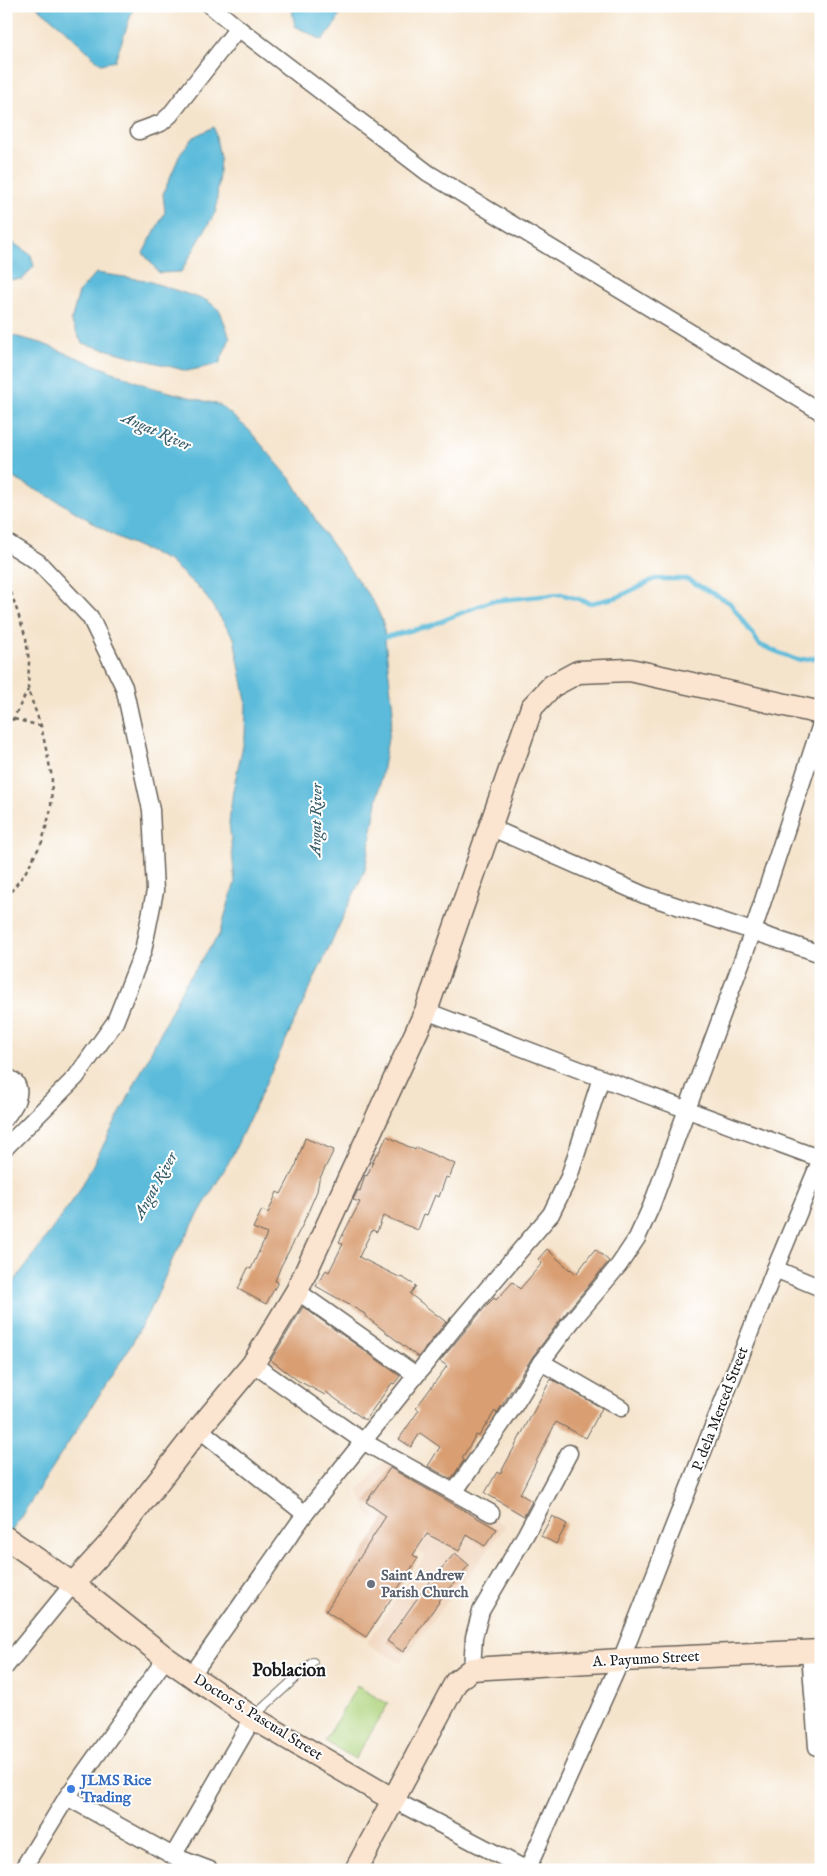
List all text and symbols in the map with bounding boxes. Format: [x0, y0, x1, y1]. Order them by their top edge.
water label: Angat River [116, 407, 195, 457]
water label: Angat River [306, 781, 328, 859]
water label: Angat River [128, 1148, 183, 1225]
street label: P. dela Merced Street [688, 1344, 752, 1474]
place label: Saint Andrew Parish Church [381, 1566, 469, 1602]
marker: Saint Andrew Parish Church [365, 1578, 377, 1590]
street label: A. Payumo Street [591, 1647, 700, 1671]
district label: Poblacion [252, 1660, 326, 1683]
street label: Doctor S. Pascual Street [190, 1670, 326, 1764]
place label: JLMS Rice Trading [79, 1771, 152, 1807]
marker: JLMS Rice Trading [65, 1783, 77, 1795]

